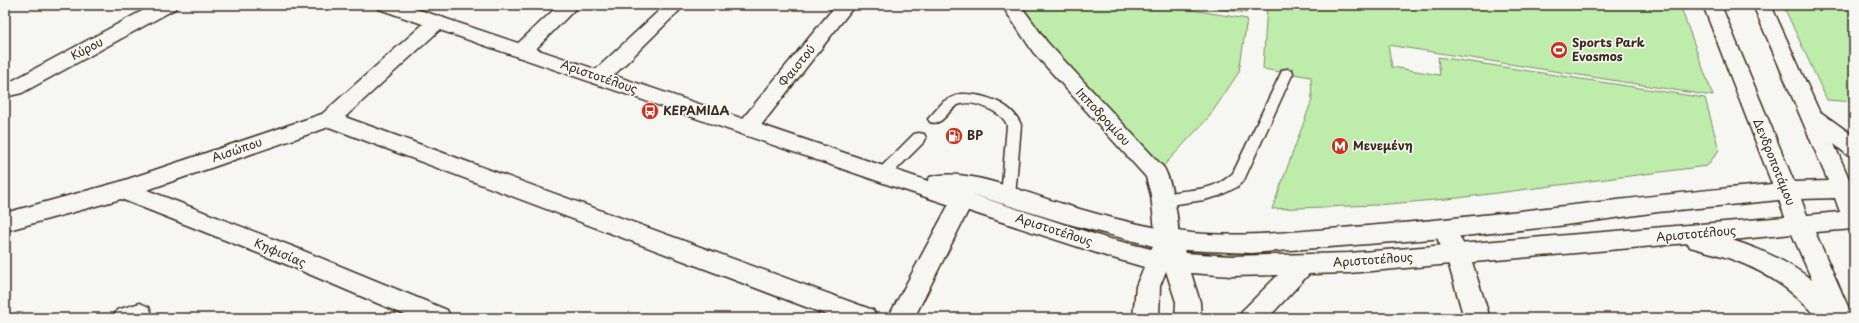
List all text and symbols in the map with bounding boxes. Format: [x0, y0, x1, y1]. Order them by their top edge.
street label: Κύρου [67, 32, 106, 64]
place label: Sports Park Evosmos [1572, 33, 1645, 65]
street label: Φαιστού [774, 40, 819, 90]
sports icon: Sports Park Evosmos [1549, 40, 1569, 60]
street label: Αριστοτέλους [559, 55, 640, 98]
street label: Ιπποδρομίου [1072, 83, 1135, 149]
bus stop icon: ΚΕΡΑΜΙΔΑ [640, 101, 660, 121]
place label: ΚΕΡΑΜΙΔΑ [663, 101, 730, 119]
street label: Δενδροποτάμου [1749, 115, 1801, 208]
fuel station icon: BP [944, 126, 964, 146]
place label: BP [967, 126, 983, 144]
street label: Αισώπου [209, 132, 265, 166]
metro station icon: Μενεμένη [1330, 136, 1350, 156]
place label: Μενεμένη [1353, 136, 1413, 154]
street label: Αριστοτέλους [1013, 208, 1095, 250]
street label: Αριστοτέλους [1655, 221, 1737, 245]
street label: Κηφισίας [252, 233, 309, 271]
street label: Αριστοτέλους [1332, 247, 1414, 271]

